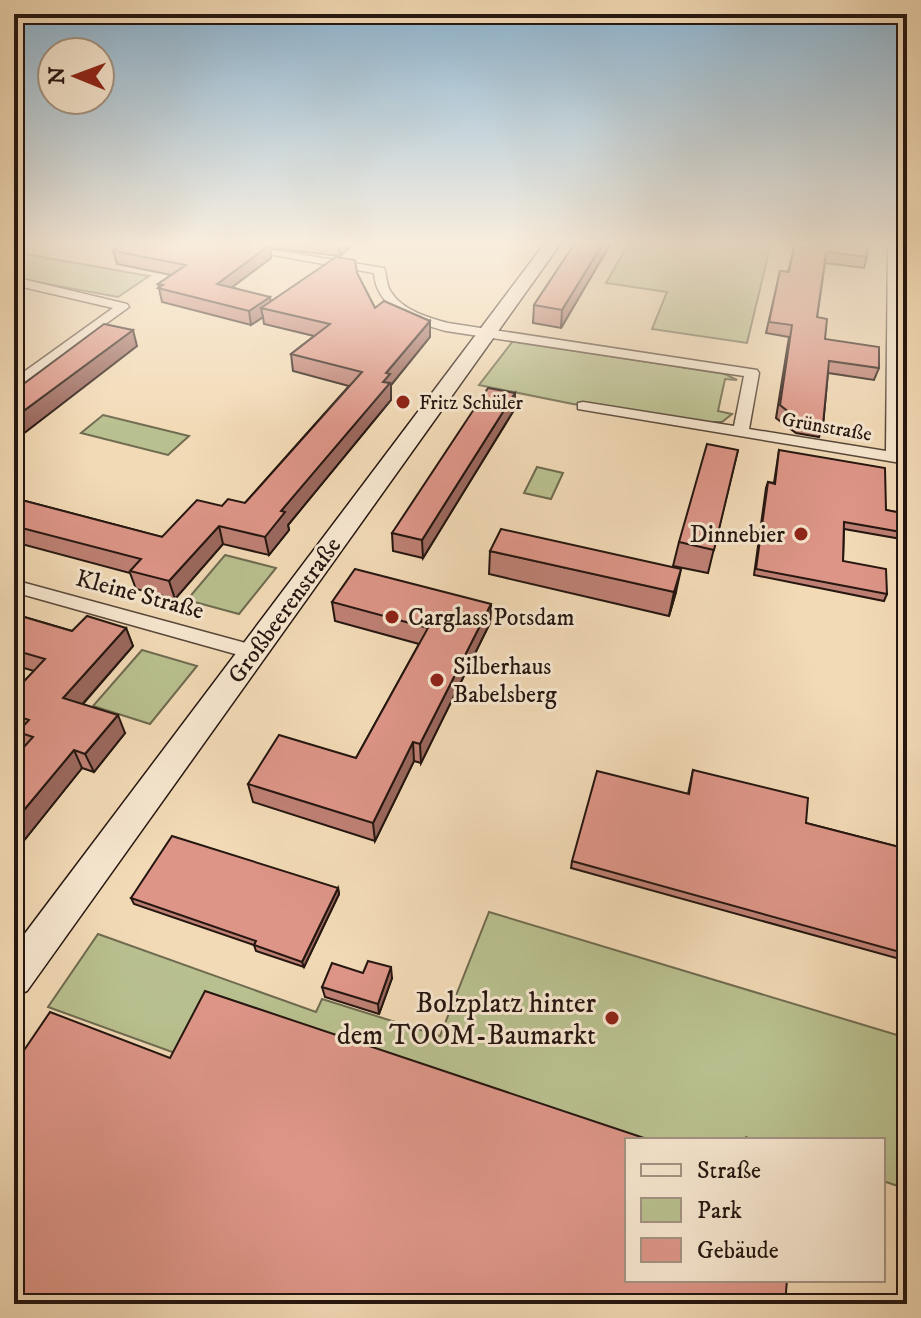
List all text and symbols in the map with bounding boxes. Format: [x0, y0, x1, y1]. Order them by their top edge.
north arrow [36, 36, 116, 116]
text: N [44, 66, 71, 85]
place label: Fritz Schüler [419, 391, 524, 416]
marker: Fritz Schüler [394, 393, 412, 411]
street label: Grünstraße [780, 407, 874, 448]
place label: Dinnebier [690, 520, 785, 550]
marker: Dinnebier [792, 525, 810, 543]
street label: Großbeerenstraße [222, 531, 348, 690]
street label: Kleine Straße [72, 563, 207, 626]
place label: Carglass Potsdam [408, 603, 574, 633]
marker: Carglass Potsdam [383, 608, 401, 626]
place label: Silberhaus Babelsberg [453, 652, 557, 710]
marker: Silberhaus Babelsberg [428, 671, 446, 689]
place label: Bolzplatz hinter dem TOOM-Baumarkt [337, 986, 597, 1053]
marker: Bolzplatz hinter dem TOOM-Baumarkt [603, 1009, 621, 1027]
legend [625, 1138, 885, 1282]
text: Straße [697, 1156, 761, 1186]
text: Park [697, 1196, 742, 1226]
text: Gebäude [697, 1236, 779, 1266]

